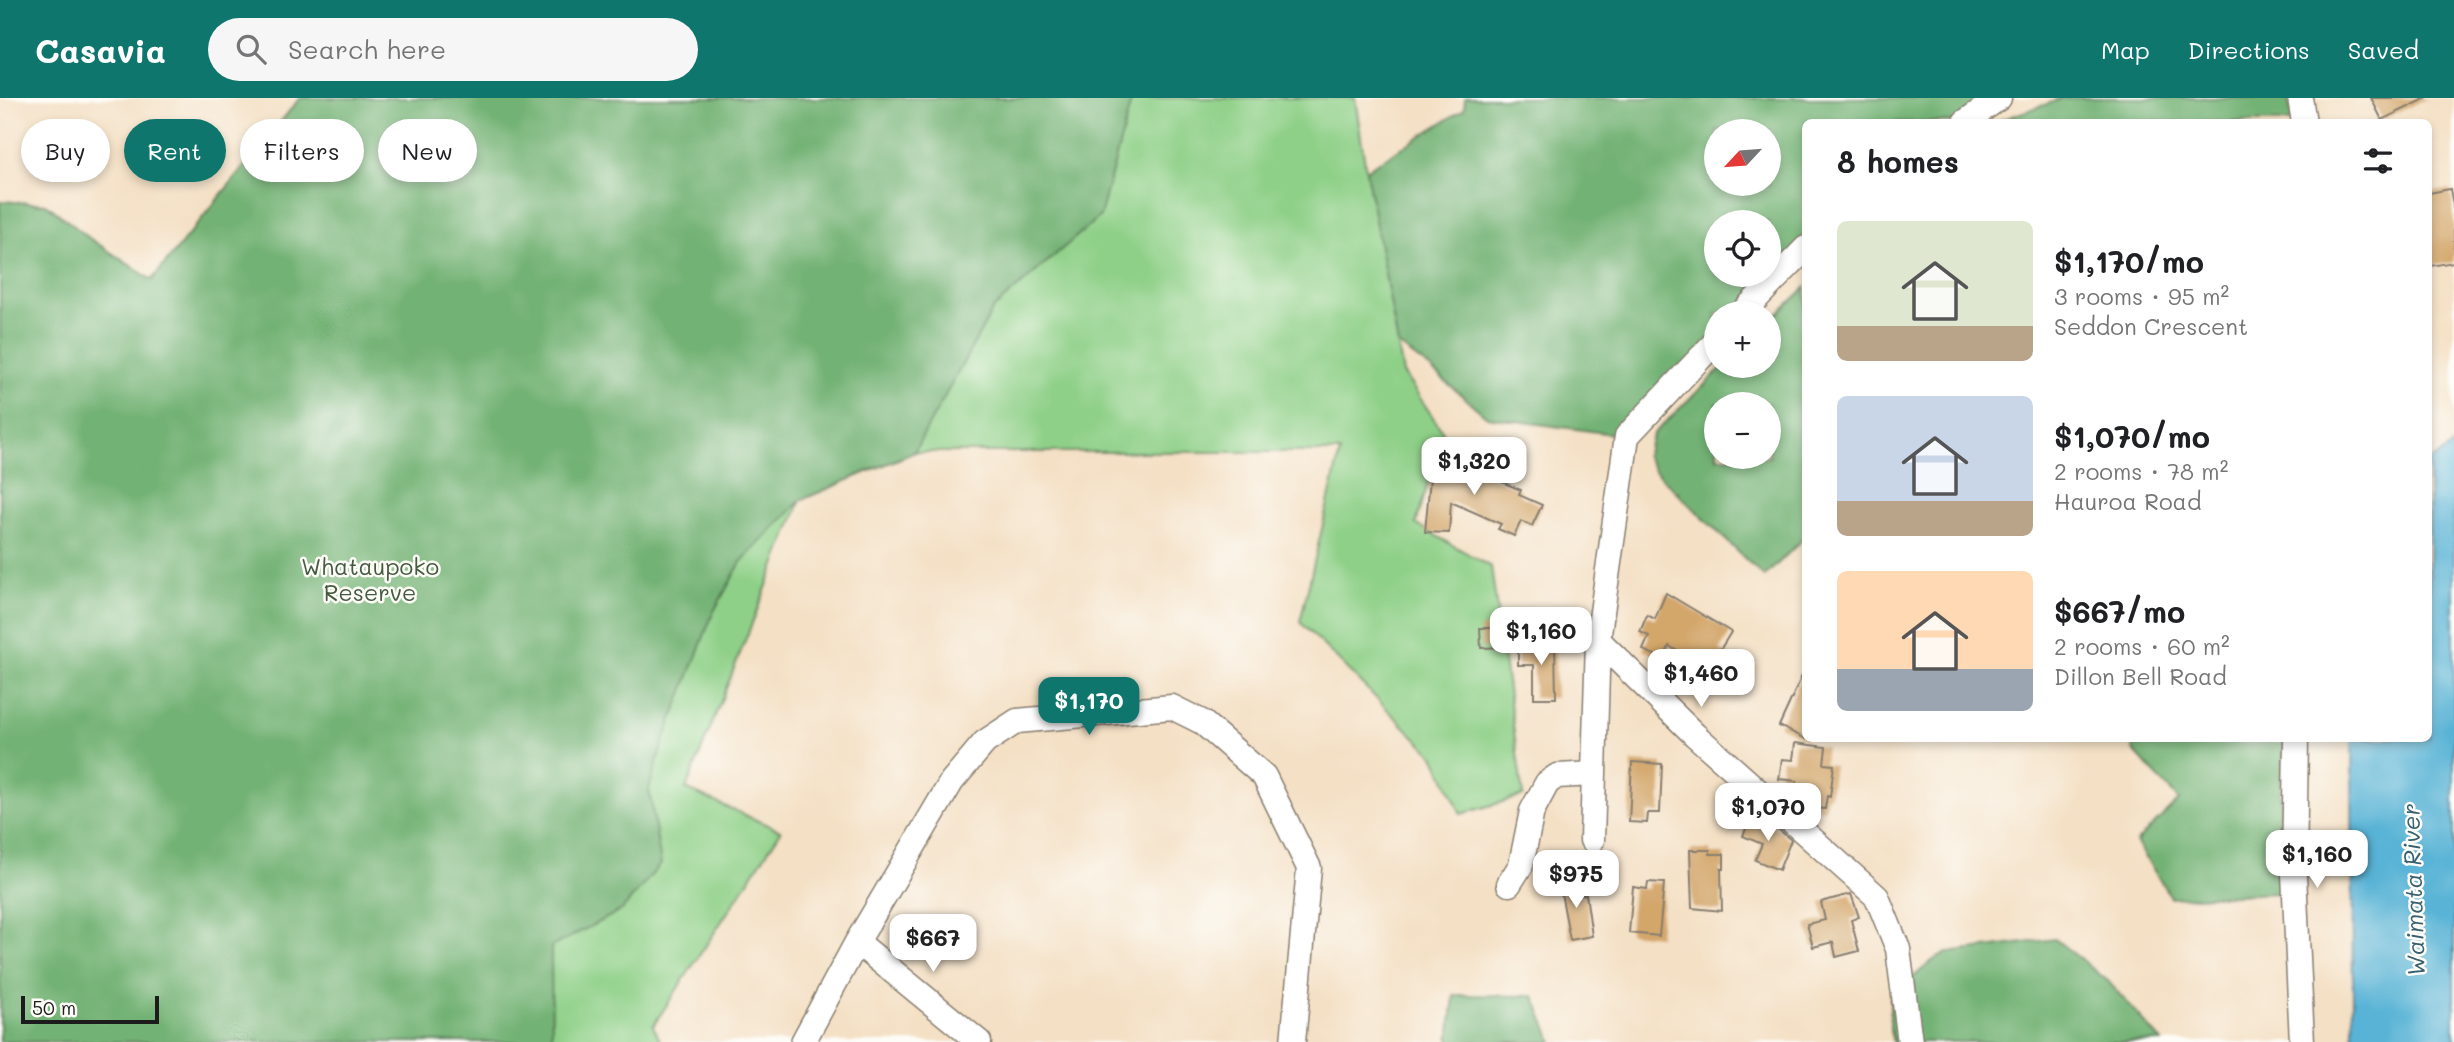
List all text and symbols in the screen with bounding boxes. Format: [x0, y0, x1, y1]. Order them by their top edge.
search box [208, 18, 698, 81]
text: Casavia [35, 28, 166, 71]
icon: search [232, 30, 270, 68]
text: Search here [288, 32, 446, 66]
text: Map [2101, 34, 2150, 65]
text: Directions [2188, 34, 2310, 65]
text: Saved [2348, 34, 2419, 65]
chip: Buy [21, 119, 110, 182]
chip: Rent [124, 119, 226, 182]
chip: Filters [240, 119, 364, 182]
chip: New [378, 119, 477, 182]
north arrow [1704, 119, 1782, 196]
map controls [1704, 119, 1781, 469]
text: 8 homes [1837, 141, 1959, 181]
icon: filters [2359, 142, 2397, 180]
button: locate [1704, 210, 1781, 287]
text: $1,170/mo [2054, 241, 2204, 281]
icon: home [1893, 249, 1977, 333]
text: 3 rooms · 95 m² [2054, 281, 2229, 311]
button: + [1704, 301, 1781, 378]
text: Seddon Crescent [2054, 311, 2248, 341]
button: − [1704, 392, 1781, 469]
text: $1,070/mo [2054, 416, 2210, 456]
icon: home [1893, 424, 1977, 508]
pin: $1,320 [1417, 438, 1531, 497]
text: $1,320 [1438, 445, 1510, 475]
text: 2 rooms · 78 m² [2054, 456, 2228, 486]
text: Hauroa Road [2054, 486, 2201, 516]
park label: Whataupoko Reserve [301, 551, 439, 607]
text: $667/mo [2054, 591, 2185, 631]
icon: home [1893, 599, 1977, 683]
pin: $1,160 [1484, 608, 1598, 667]
text: $1,160 [1506, 615, 1576, 645]
text: 2 rooms · 60 m² [2054, 631, 2230, 661]
pin: $1,460 [1644, 650, 1758, 709]
text: $1,460 [1664, 657, 1738, 687]
text: Dillon Bell Road [2054, 661, 2227, 691]
pin: $1,170 [1032, 678, 1146, 737]
text: $1,170 [1054, 685, 1124, 715]
pin: $1,070 [1711, 784, 1825, 843]
text: $1,070 [1731, 791, 1805, 821]
water label: Waimata River [2394, 803, 2431, 977]
pin: $1,160 [2260, 830, 2374, 890]
text: $1,160 [2282, 838, 2352, 868]
pin: $975 [1535, 850, 1617, 910]
text: $975 [1549, 858, 1603, 888]
pin: $667 [892, 914, 974, 974]
text: $667 [906, 922, 960, 952]
scale bar [21, 993, 159, 1025]
text: 50 m [32, 995, 76, 1020]

